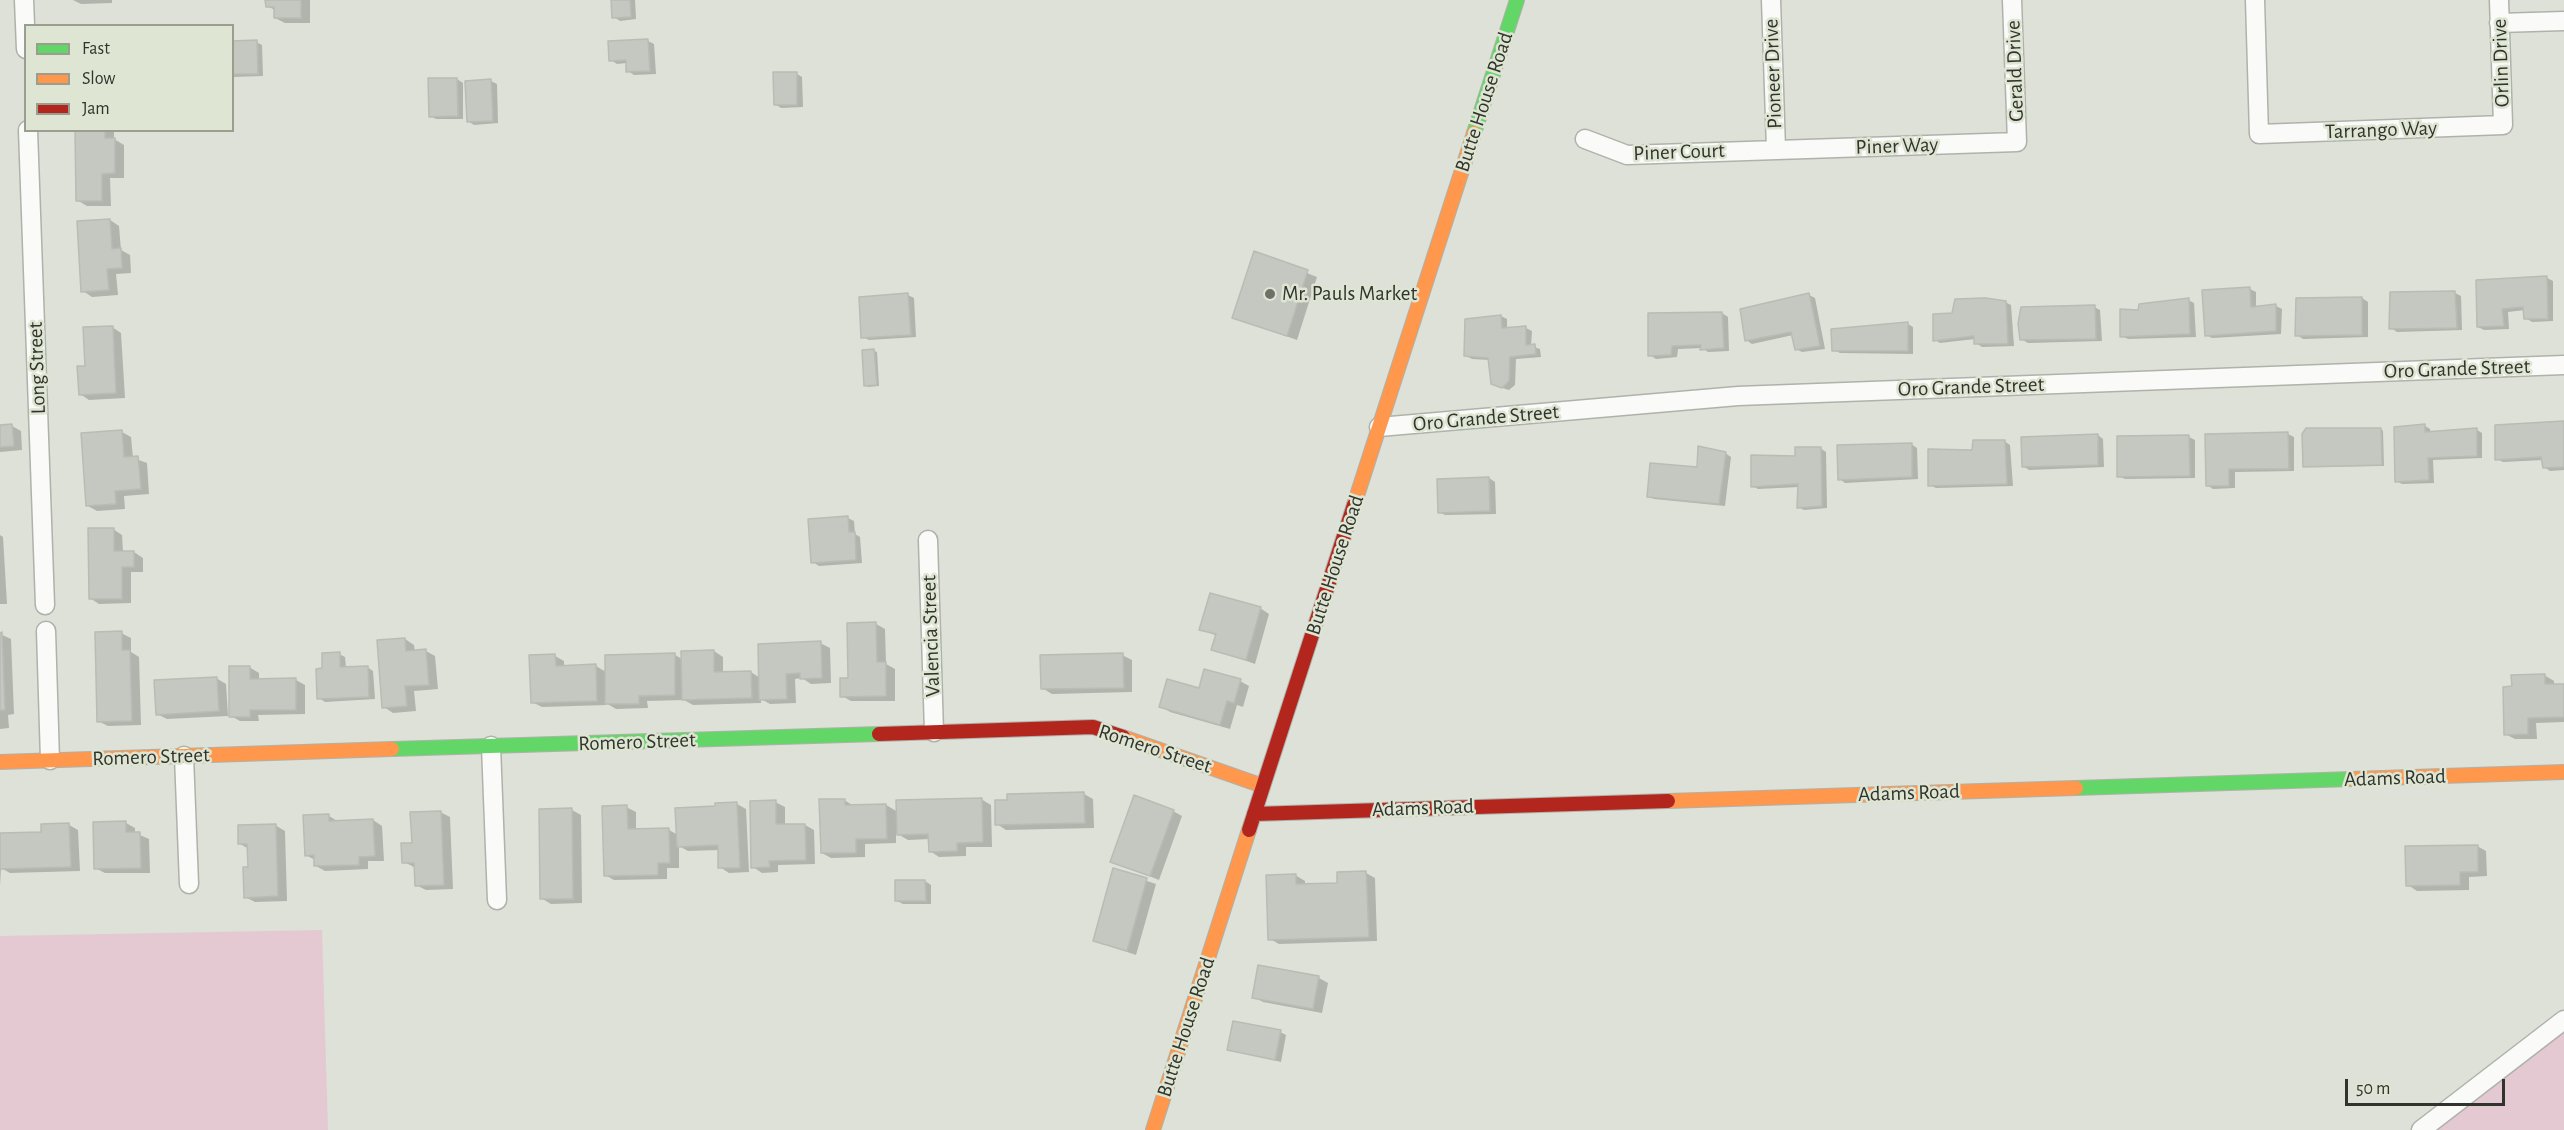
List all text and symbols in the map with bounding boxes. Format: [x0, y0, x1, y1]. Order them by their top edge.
street label: Pioneer Drive [1758, 18, 1788, 130]
street label: Orlin Drive [2487, 18, 2515, 108]
street label: Gerald Drive [2001, 20, 2029, 122]
legend [24, 24, 234, 132]
street label: Butte House Road [1449, 29, 1519, 175]
text: Fast [82, 40, 110, 58]
text: Slow [82, 70, 115, 88]
text: Jam [82, 100, 110, 118]
street label: Tarrango Way [2325, 115, 2437, 145]
street label: Piner Way [1855, 132, 1939, 160]
street label: Piner Court [1633, 138, 1725, 166]
place label: Mr. Pauls Market [1282, 281, 1417, 307]
marker: Mr. Pauls Market [1263, 287, 1277, 301]
street label: Long Street [23, 321, 51, 415]
street label: Oro Grande Street [2383, 354, 2531, 384]
street label: Oro Grande Street [1897, 372, 2045, 402]
street label: Oro Grande Street [1412, 399, 1560, 437]
street label: Butte House Road [1300, 492, 1370, 638]
street label: Valencia Street [916, 575, 946, 697]
street label: Romero Street [1095, 719, 1215, 779]
street label: Romero Street [578, 727, 696, 757]
street label: Romero Street [92, 742, 210, 772]
street label: Adams Road [2344, 764, 2446, 792]
street label: Adams Road [1858, 779, 1960, 807]
street label: Adams Road [1372, 794, 1474, 822]
street label: Butte House Road [1151, 954, 1221, 1100]
scale bar [2348, 1067, 2508, 1105]
text: 50 m [2356, 1080, 2390, 1098]

